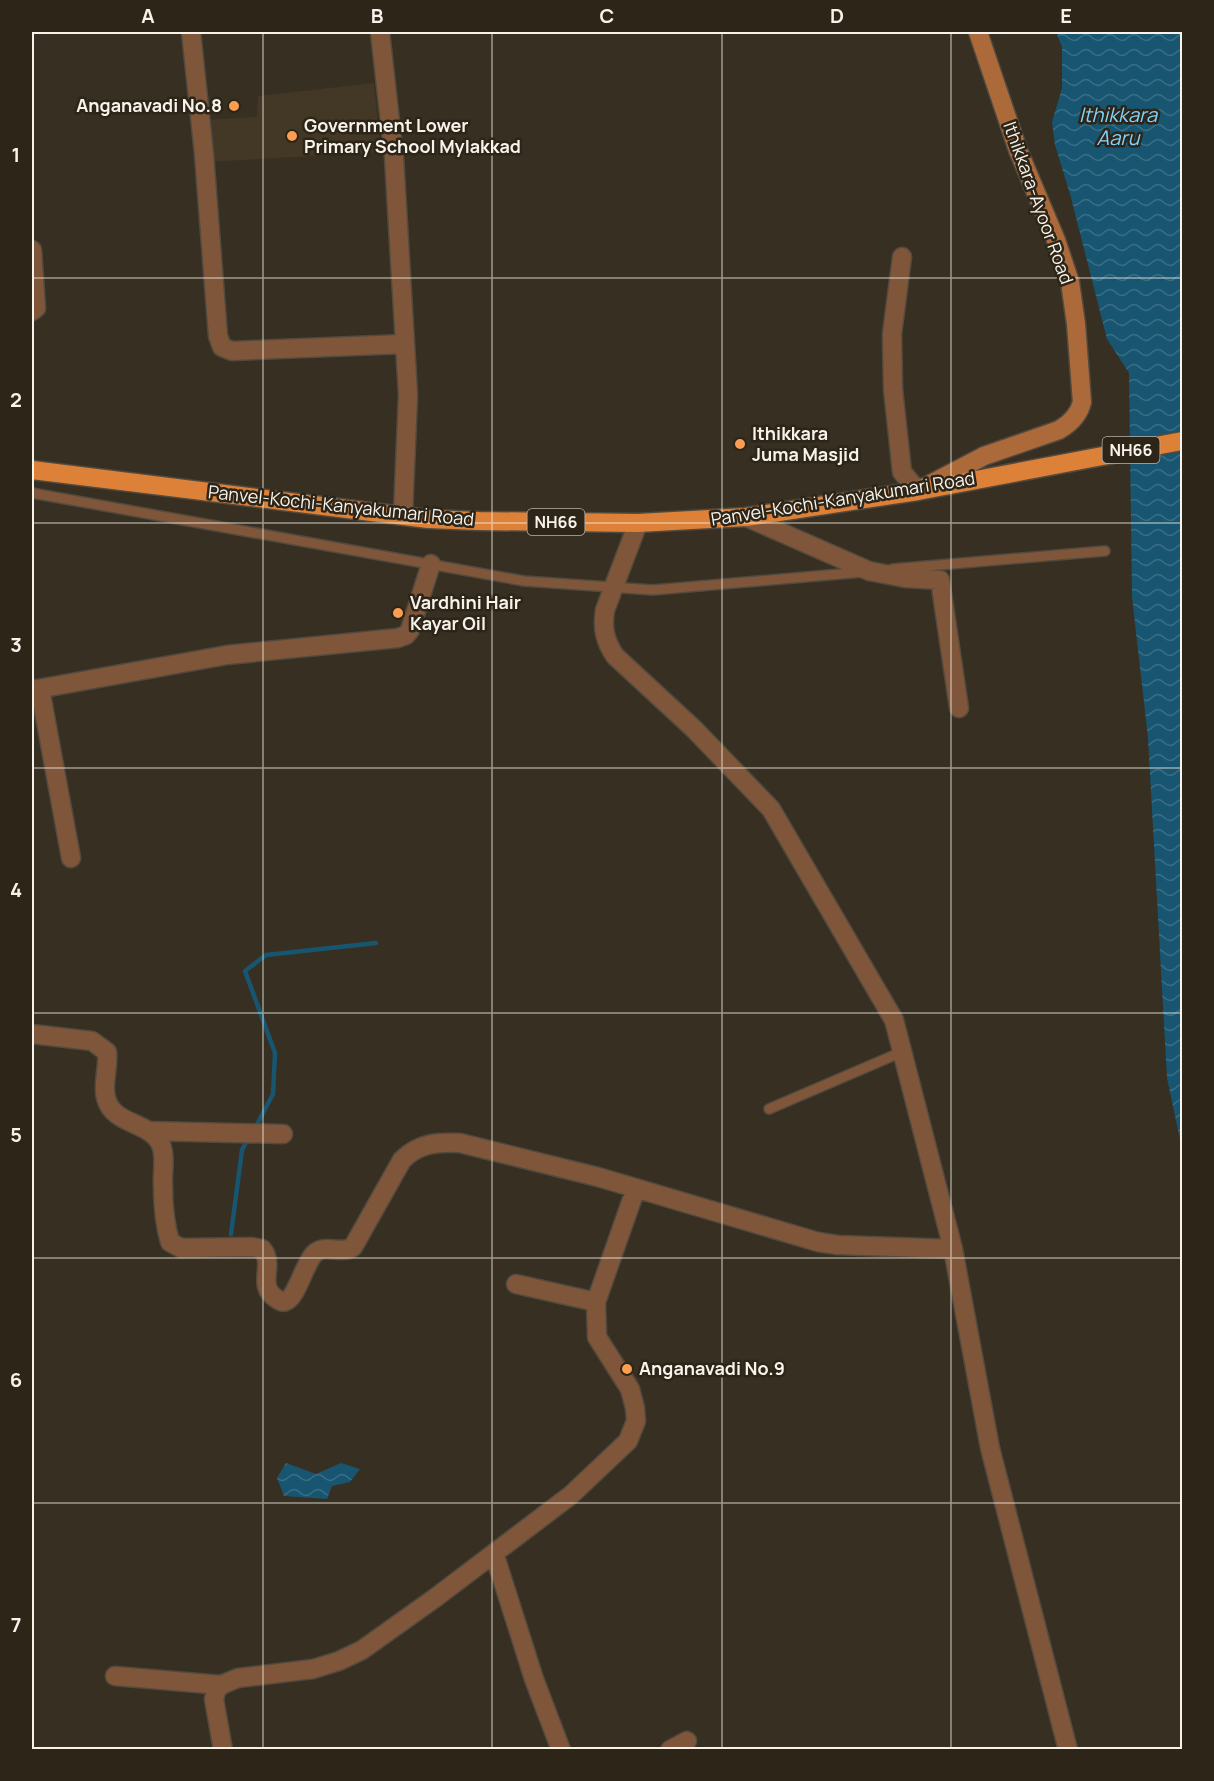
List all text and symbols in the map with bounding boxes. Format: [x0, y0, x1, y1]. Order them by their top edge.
text: A [141, 2, 155, 29]
text: B [371, 2, 384, 29]
text: C [600, 2, 614, 29]
text: D [830, 2, 844, 29]
text: E [1060, 2, 1072, 29]
place label: Anganavadi No.8 [76, 93, 222, 117]
marker: Anganavadi No.8 [227, 99, 241, 113]
water label: Ithikkara Aaru [1079, 101, 1158, 151]
place label: Government Lower Primary School Mylakkad [304, 113, 521, 158]
street label: Ithikkara-Ayoor Road [998, 118, 1079, 287]
marker: Government Lower Primary School Mylakkad [285, 129, 299, 143]
text: 1 [12, 141, 20, 168]
text: 2 [10, 386, 22, 413]
place label: Ithikkara Juma Masjid [752, 421, 859, 466]
marker: Ithikkara Juma Masjid [733, 437, 747, 451]
road number: NH66 [1102, 437, 1160, 463]
street label: Panvel-Kochi-Kanyakumari Road [709, 465, 977, 531]
street label: Panvel-Kochi-Kanyakumari Road [207, 479, 475, 531]
road number: NH66 [528, 509, 584, 535]
place label: Vardhini Hair Kayar Oil [410, 590, 521, 635]
marker: Vardhini Hair Kayar Oil [391, 606, 405, 620]
text: 3 [10, 631, 22, 658]
text: 4 [10, 876, 22, 903]
text: 5 [10, 1121, 22, 1148]
place label: Anganavadi No.9 [639, 1356, 785, 1380]
marker: Anganavadi No.9 [620, 1362, 634, 1376]
text: 6 [10, 1366, 22, 1393]
text: 7 [11, 1611, 21, 1638]

